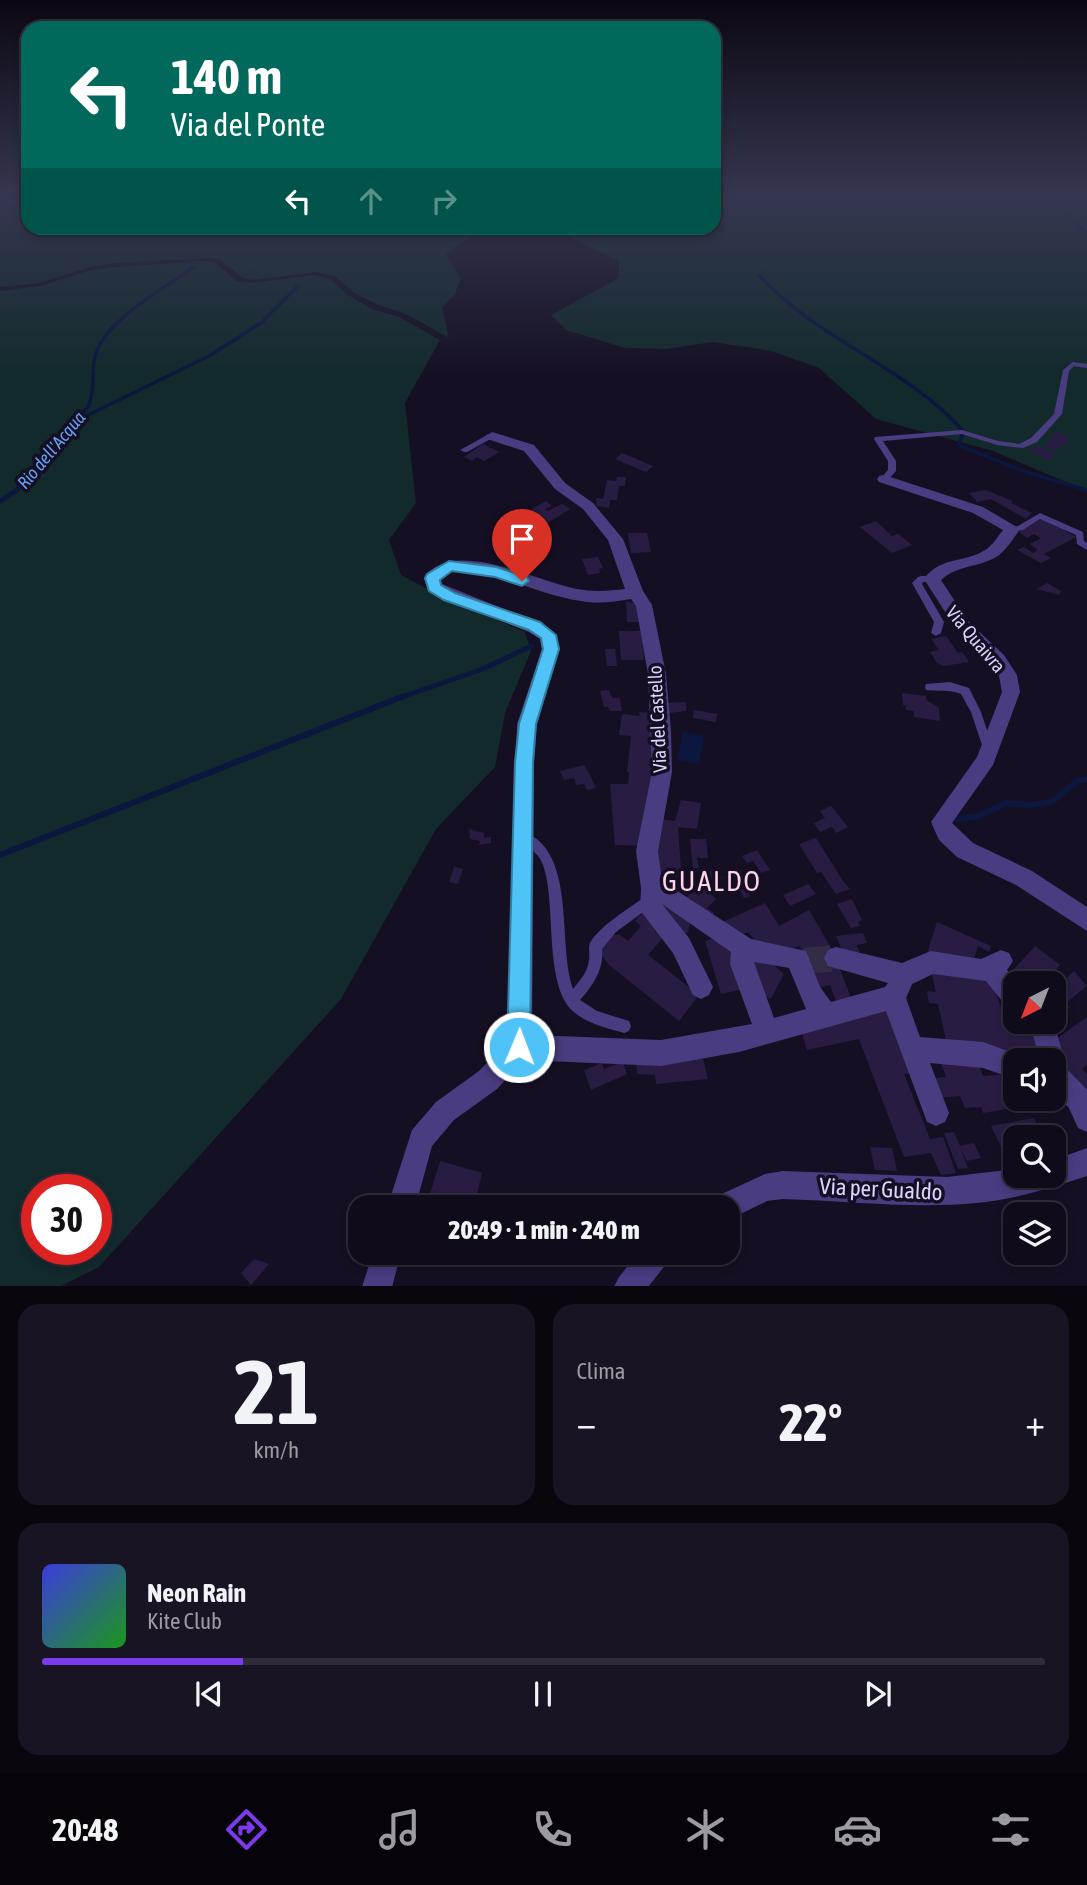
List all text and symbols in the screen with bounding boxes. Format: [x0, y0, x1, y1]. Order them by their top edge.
text: 140 m [171, 48, 282, 104]
icon: left [56, 49, 147, 140]
text: Via del Ponte [171, 106, 325, 143]
icon: left [279, 182, 317, 220]
icon: ahead [352, 182, 390, 220]
icon: right [425, 182, 463, 220]
water label: Rio dell'Acqua [13, 407, 90, 493]
pin [492, 509, 552, 581]
icon: arrive [503, 520, 541, 558]
street label: Via Quaivra [942, 601, 1010, 677]
street label: Via del Castello [643, 665, 671, 773]
district label: GUALDO [662, 865, 762, 897]
north arrow [1003, 971, 1066, 1034]
map controls [1003, 971, 1066, 1265]
position arrow [482, 1010, 556, 1084]
button: sound [1003, 1048, 1066, 1111]
button: search [1003, 1125, 1066, 1188]
street label: Via per Gualdo [819, 1173, 943, 1205]
speed limit sign: 30 [21, 1174, 112, 1265]
button: layers [1003, 1202, 1066, 1265]
text: 20:49 · 1 min · 240 m [448, 1215, 640, 1245]
text: 21 [233, 1339, 319, 1443]
text: Clima [577, 1358, 626, 1384]
text: 22° [779, 1392, 842, 1452]
text: − [577, 1401, 596, 1444]
text: + [1025, 1401, 1045, 1444]
text: km/h [253, 1437, 299, 1463]
text: Neon Rain [147, 1578, 246, 1608]
text: Kite Club [147, 1608, 222, 1634]
icon: previous [190, 1675, 228, 1713]
icon: pause [524, 1675, 562, 1713]
icon: next [859, 1675, 897, 1713]
icon: directions [222, 1805, 271, 1854]
icon: music [375, 1805, 424, 1854]
icon: phone [528, 1805, 577, 1854]
icon: climate [681, 1805, 730, 1854]
icon: car [833, 1805, 882, 1854]
icon: filters [986, 1805, 1035, 1854]
text: 20:48 [52, 1811, 118, 1848]

